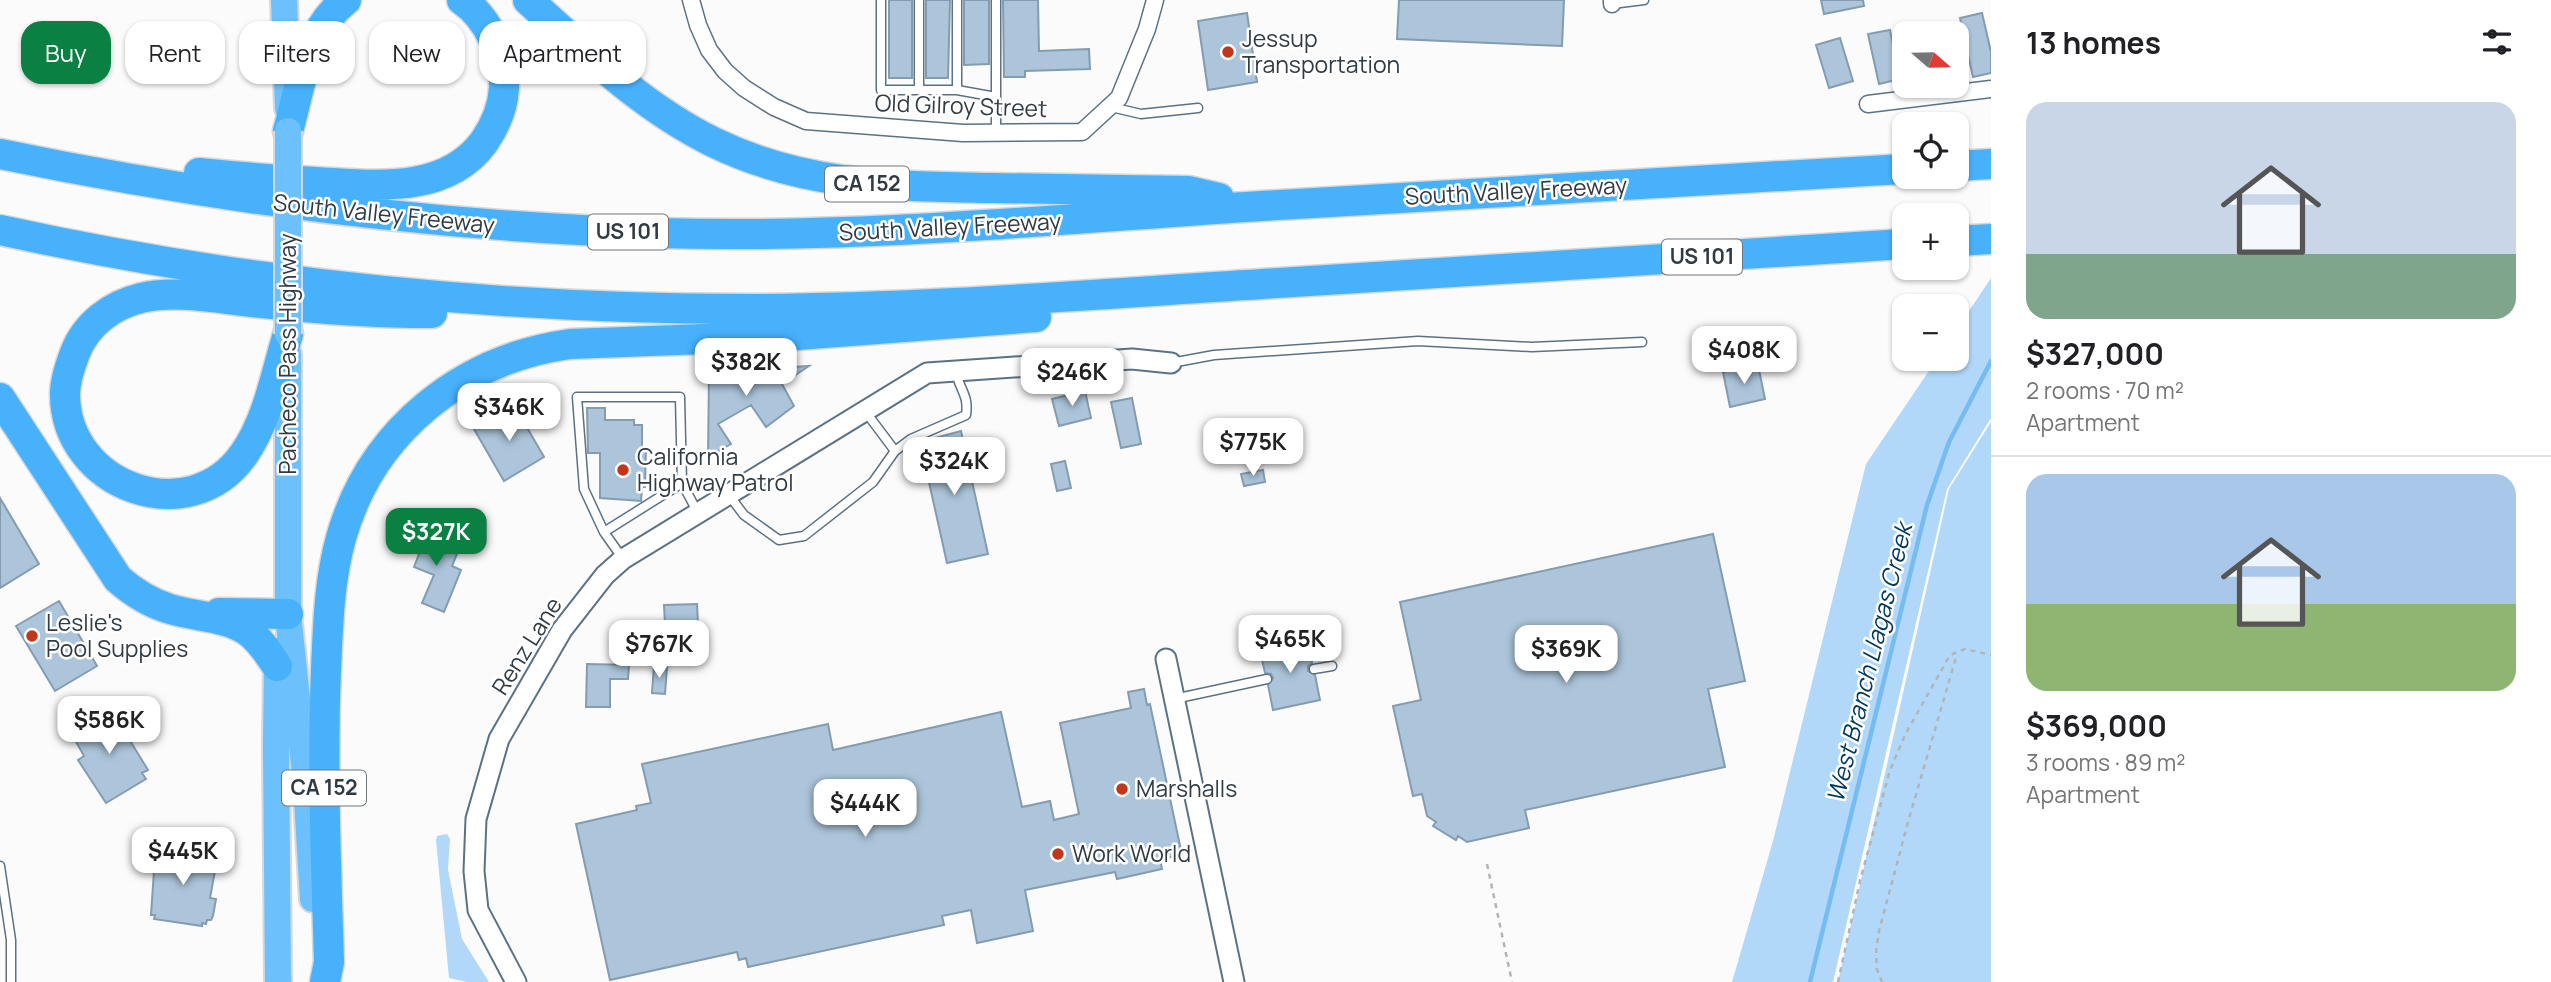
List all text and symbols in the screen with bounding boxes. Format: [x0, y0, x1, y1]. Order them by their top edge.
chip: Buy [21, 21, 111, 84]
chip: Rent [125, 21, 225, 84]
chip: Filters [239, 21, 355, 84]
chip: New [369, 21, 465, 84]
chip: Apartment [479, 21, 646, 84]
north arrow [1892, 21, 1969, 98]
map controls [1892, 21, 1969, 371]
place label: Jessup Transportation [1242, 22, 1400, 80]
text: 13 homes [2026, 22, 2161, 63]
icon: filters [2478, 23, 2516, 61]
marker: Jessup Transportation [1220, 44, 1236, 60]
street label: Old Gilroy Street [874, 86, 1048, 124]
button: locate [1892, 112, 1969, 189]
icon: home [2208, 147, 2334, 273]
road number: CA 152 [825, 166, 909, 202]
street label: South Valley Freeway [1404, 168, 1628, 212]
street label: South Valley Freeway [272, 185, 496, 241]
button: + [1892, 203, 1969, 280]
street label: South Valley Freeway [838, 204, 1062, 248]
road number: US 101 [588, 215, 668, 250]
street label: Pacheco Pass Highway [271, 233, 303, 475]
road number: US 101 [1662, 240, 1742, 274]
button: − [1892, 294, 1969, 371]
pin: $408K [1695, 326, 1793, 386]
text: $408K [1708, 333, 1780, 365]
text: $327,000 [2026, 333, 2164, 374]
pin: $382K [697, 338, 795, 398]
text: $382K [711, 345, 781, 377]
pin: $246K [1023, 348, 1121, 408]
text: $246K [1037, 355, 1107, 387]
text: 2 rooms · 70 m² [2026, 374, 2184, 406]
pin: $346K [460, 384, 558, 443]
text: $346K [474, 390, 545, 422]
text: Apartment [2026, 406, 2140, 438]
pin: $775K [1204, 419, 1302, 478]
text: $775K [1219, 425, 1287, 457]
pin: $324K [905, 438, 1003, 497]
place label: California Highway Patrol [637, 440, 794, 498]
text: $324K [919, 444, 989, 476]
marker: California Highway Patrol [615, 462, 631, 478]
pin: $327K [387, 508, 485, 568]
text: $327K [402, 515, 470, 547]
water label: West Branch Llagas Creek [1818, 517, 1920, 806]
icon: home [2208, 519, 2334, 645]
street label: Renz Lane [484, 591, 569, 700]
place label: Leslie's Pool Supplies [46, 606, 188, 664]
pin: $465K [1241, 616, 1339, 675]
pin: $767K [610, 620, 708, 680]
text: $465K [1254, 622, 1326, 654]
pin: $369K [1517, 626, 1615, 685]
text: $767K [625, 627, 693, 659]
marker: Leslie's Pool Supplies [24, 628, 40, 644]
text: $369K [1531, 632, 1601, 664]
pin: $586K [60, 696, 158, 756]
text: $586K [73, 703, 145, 735]
text: $369,000 [2026, 705, 2167, 746]
text: 3 rooms · 89 m² [2026, 746, 2186, 778]
road number: CA 152 [282, 770, 366, 806]
place label: Marshalls [1136, 772, 1237, 804]
text: Apartment [2026, 778, 2140, 810]
pin: $444K [816, 780, 914, 839]
marker: Marshalls [1114, 781, 1130, 797]
text: $444K [830, 786, 900, 818]
pin: $445K [134, 828, 232, 887]
text: $445K [148, 834, 218, 866]
place label: Work World [1072, 837, 1191, 869]
marker: Work World [1050, 846, 1066, 862]

